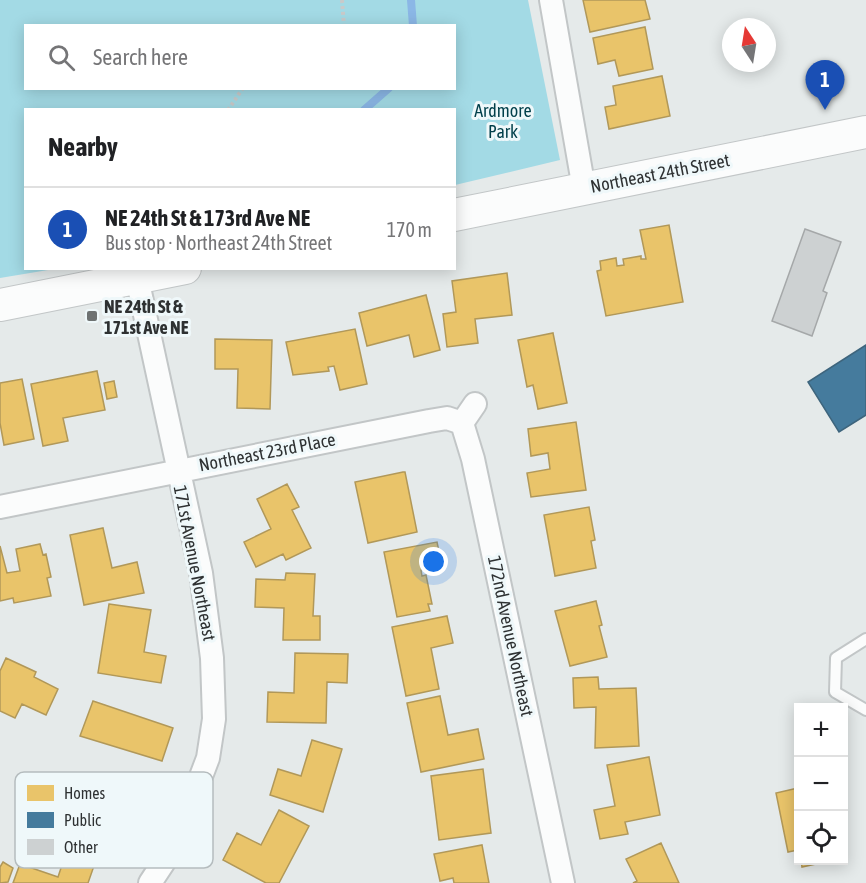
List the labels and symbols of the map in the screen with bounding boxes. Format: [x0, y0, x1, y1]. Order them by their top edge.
north arrow [722, 18, 776, 72]
pin: 1 [806, 60, 844, 110]
park label: Ardmore Park [474, 100, 532, 142]
street label: Northeast 24th Street [589, 149, 731, 197]
place label: NE 24th St & 171st Ave NE [104, 296, 189, 338]
marker: NE 24th St & 171st Ave NE [85, 309, 99, 323]
street label: Northeast 23rd Place [197, 428, 337, 476]
street label: 171st Avenue Northeast [170, 484, 220, 642]
your location [419, 547, 448, 576]
street label: 172nd Avenue Northeast [484, 554, 538, 718]
legend [15, 772, 213, 868]
text: Homes [64, 784, 106, 802]
text: Public [64, 811, 101, 829]
text: Other [64, 838, 98, 856]

